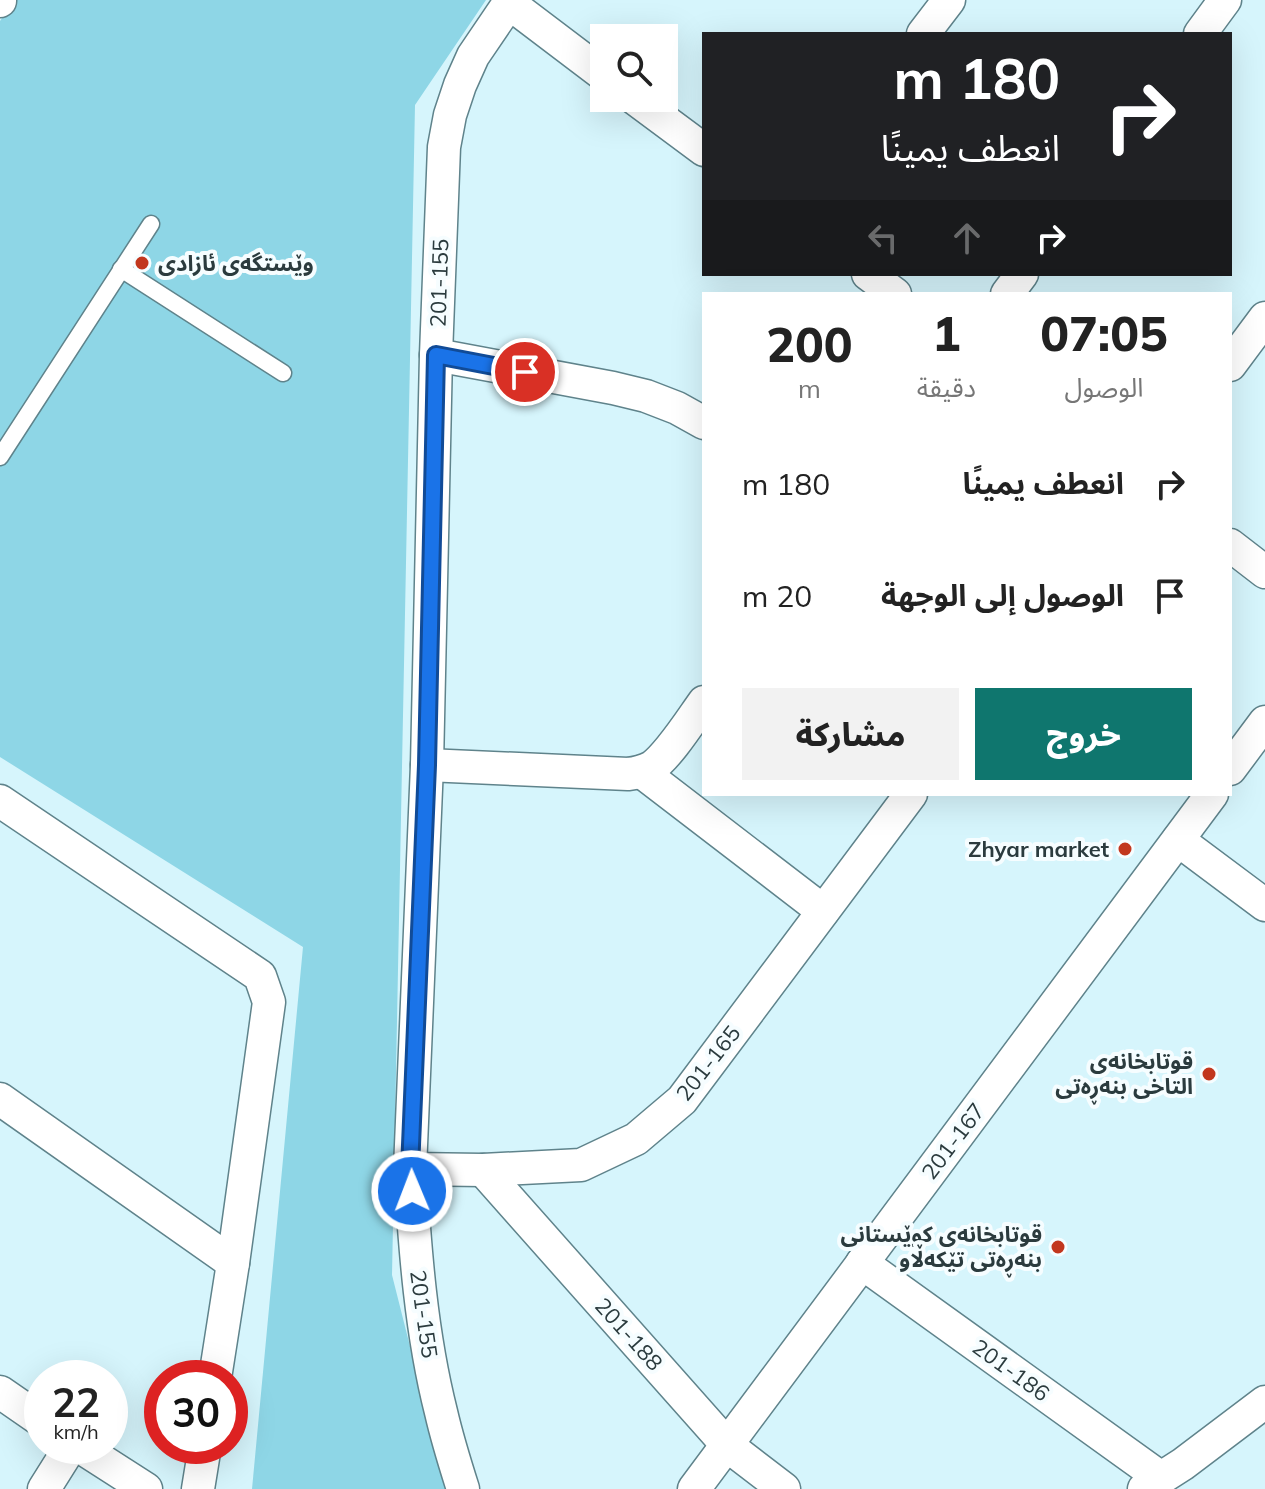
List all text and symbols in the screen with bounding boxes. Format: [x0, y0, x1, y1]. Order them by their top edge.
map controls [590, 24, 678, 112]
button: search [590, 24, 678, 112]
text: 180 m [893, 43, 1060, 113]
icon: right [1088, 64, 1192, 168]
text: انعطف يمينًا [881, 125, 1060, 170]
icon: left [861, 216, 905, 260]
icon: ahead [945, 216, 989, 260]
icon: right [1029, 216, 1073, 260]
street label: 201-155 [423, 238, 455, 328]
place label: وێستگەی ئازادی [158, 249, 314, 277]
marker: وێستگەی ئازادی [133, 254, 151, 272]
text: 1 [932, 303, 961, 363]
text: 07:05 [1040, 303, 1168, 363]
text: 200 [766, 314, 853, 374]
pin [491, 338, 559, 406]
icon: arrive [503, 350, 547, 394]
text: دقيقة [917, 371, 976, 404]
text: الوصول [1064, 371, 1144, 404]
text: m [798, 372, 821, 405]
icon: right [1148, 462, 1192, 506]
text: انعطف يمينًا [962, 464, 1124, 502]
text: 180 m [742, 465, 830, 503]
icon: arrive [1148, 574, 1192, 618]
text: الوصول إلى الوجهة [881, 576, 1124, 614]
text: 20 m [742, 577, 812, 615]
button: مشاركة [742, 688, 959, 780]
button: خروج [975, 688, 1192, 780]
place label: Zhyar market [968, 835, 1109, 863]
marker: Zhyar market [1116, 840, 1134, 858]
street label: 201-165 [670, 1019, 746, 1107]
place label: قوتابخانەی التاخی بنەڕەتی [1055, 1047, 1193, 1105]
marker: قوتابخانەی التاخی بنەڕەتی [1200, 1065, 1218, 1083]
street label: 201-167 [915, 1097, 991, 1185]
position arrow [370, 1149, 454, 1233]
place label: قوتابخانەی کوێستانی بنەڕەتی تێکەڵاو [840, 1220, 1042, 1278]
marker: قوتابخانەی کوێستانی بنەڕەتی تێکەڵاو [1049, 1238, 1067, 1256]
street label: 201-155 [404, 1268, 444, 1360]
street label: 201-188 [589, 1292, 669, 1376]
street label: 201-186 [967, 1333, 1055, 1407]
speed limit sign: 30 [144, 1360, 248, 1464]
text: 22 [52, 1377, 100, 1427]
text: km/h [53, 1419, 99, 1444]

